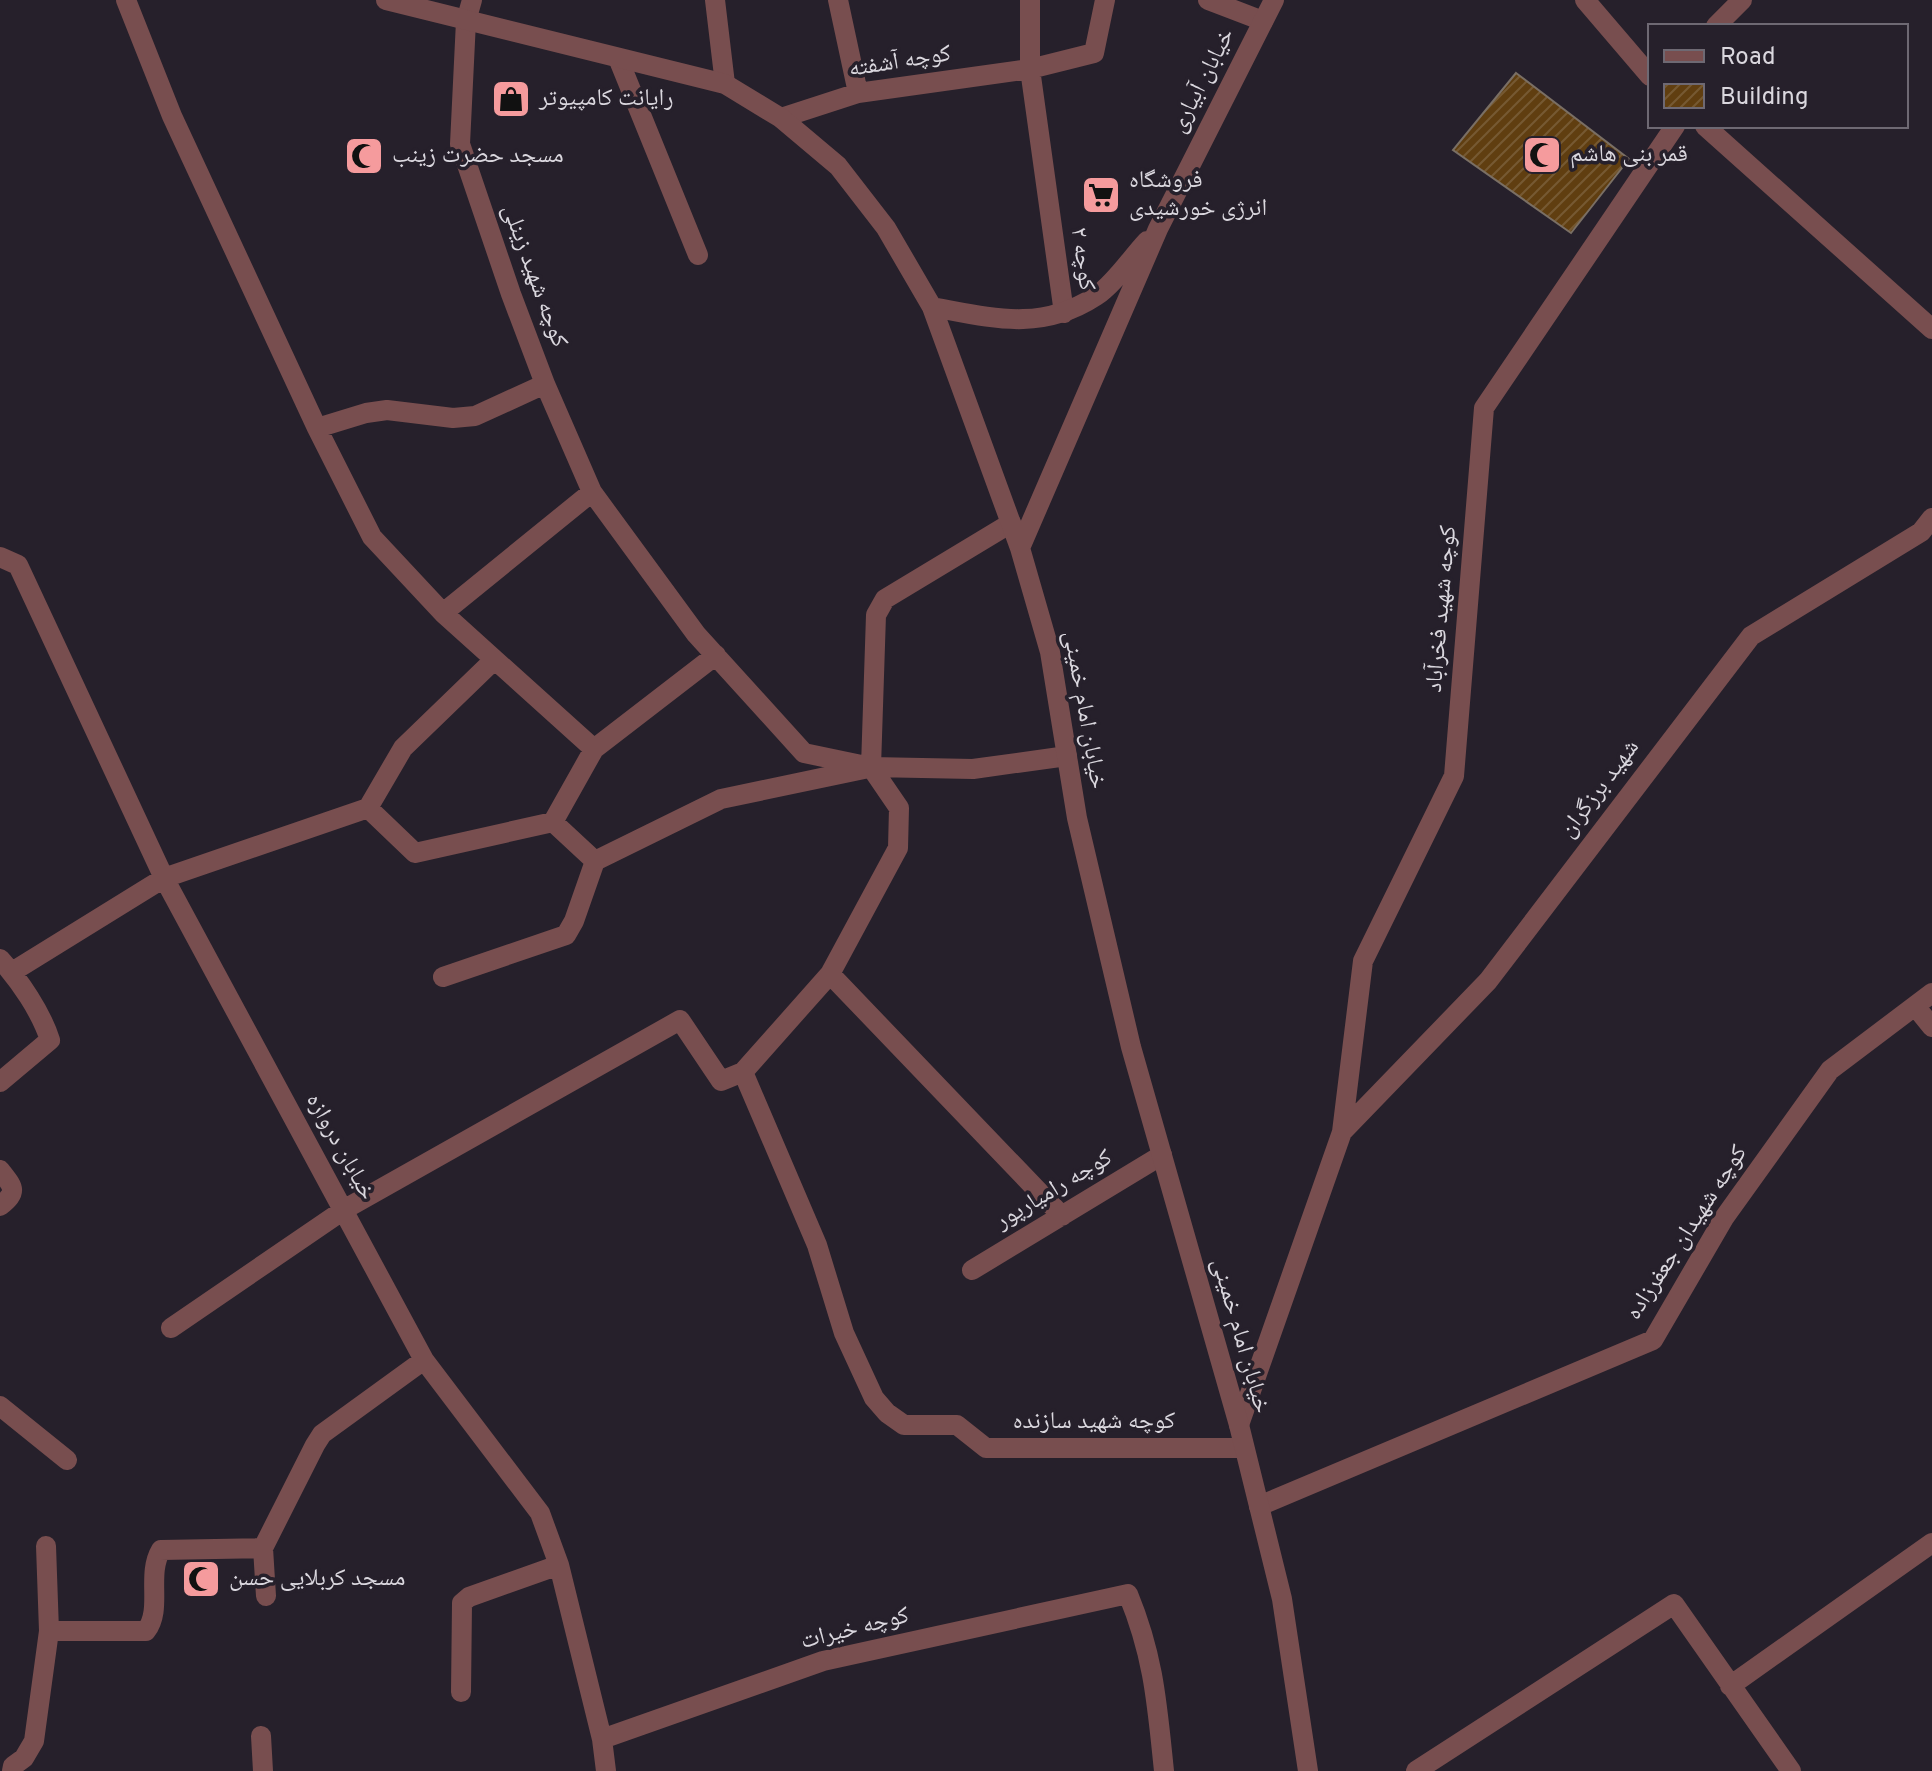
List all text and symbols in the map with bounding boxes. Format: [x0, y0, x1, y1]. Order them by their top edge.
street label: خیابان آبیاری [1164, 24, 1242, 138]
legend [1648, 24, 1908, 128]
street label: کوچه آشفته [847, 39, 953, 85]
text: Road [1720, 43, 1776, 73]
shop icon: رایانت کامپیوتر [490, 78, 532, 120]
text: Building [1720, 83, 1809, 113]
place label: رایانت کامپیوتر [538, 84, 674, 114]
mosque icon: قمر بنی هاشم [1521, 134, 1563, 176]
mosque icon: مسجد حضرت زینب [343, 135, 385, 177]
place label: قمر بنی هاشم [1570, 140, 1688, 170]
place label: مسجد حضرت زینب [392, 141, 564, 171]
place label: فروشگاه انرژی خورشیدی [1129, 166, 1267, 224]
supermarket icon: فروشگاه انرژی خورشیدی [1080, 174, 1122, 216]
street label: کوچه شهید زینلی [494, 200, 574, 352]
street label: کوچه ۲ [1063, 225, 1101, 293]
street label: کوچه شهید فخرآباد [1420, 524, 1464, 694]
street label: خیابان امام خمینی [1055, 629, 1113, 791]
street label: شهید برزگران [1553, 734, 1647, 844]
street label: خیابان دروازه [298, 1088, 382, 1206]
street label: کوچه شهیدان جعفرزاده [1619, 1140, 1755, 1326]
street label: کوچه رامیارپور [989, 1143, 1118, 1237]
street label: خیابان امام خمینی [1204, 1255, 1276, 1417]
street label: کوچه شهید سازنده [1013, 1407, 1175, 1437]
mosque icon: مسجد کربلایی حسن [180, 1558, 222, 1600]
place label: مسجد کربلایی حسن [229, 1564, 405, 1594]
street label: کوچه خیرات [798, 1601, 912, 1657]

